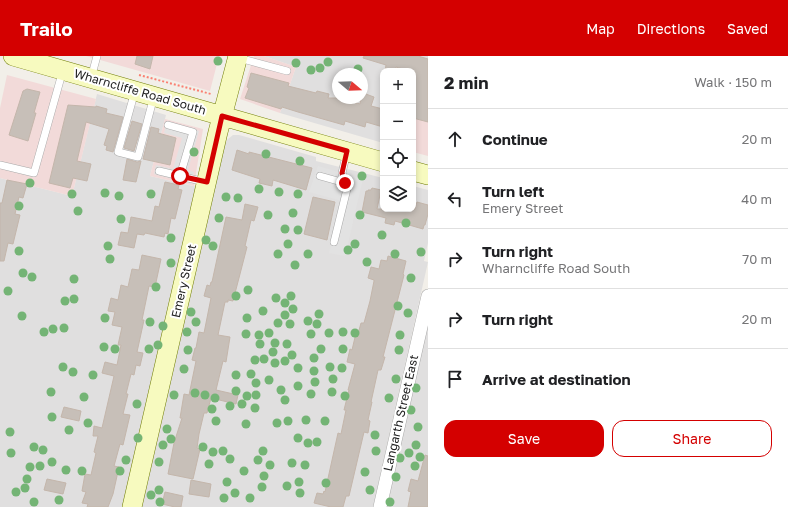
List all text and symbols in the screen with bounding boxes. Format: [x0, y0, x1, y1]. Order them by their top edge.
text: Trailo [20, 17, 73, 40]
text: Map [586, 20, 615, 37]
text: Directions [637, 20, 705, 37]
text: Saved [727, 20, 768, 37]
street label: Wharncliffe Road South [72, 65, 208, 118]
north arrow [332, 68, 368, 104]
map controls [380, 68, 416, 212]
button: + [380, 68, 416, 104]
text: 2 min [444, 72, 488, 93]
text: Walk · 150 m [694, 74, 772, 90]
button: − [380, 104, 416, 140]
icon: ahead [444, 128, 466, 150]
text: Continue [482, 130, 548, 148]
text: 20 m [742, 131, 772, 147]
button: locate [380, 140, 416, 176]
route start [171, 167, 189, 185]
route end [336, 174, 354, 192]
button: layers [380, 176, 416, 212]
text: Turn left [482, 182, 544, 200]
icon: left [444, 188, 466, 210]
text: 40 m [741, 191, 772, 207]
text: Emery Street [482, 200, 563, 216]
street label: Emery Street [168, 242, 199, 319]
text: Turn right [482, 242, 553, 260]
icon: right [444, 248, 466, 270]
text: 70 m [742, 251, 772, 267]
text: Wharncliffe Road South [482, 260, 630, 276]
icon: right [444, 308, 466, 330]
text: Turn right [482, 310, 553, 328]
text: 20 m [742, 311, 772, 327]
street label: Langarth Street East [380, 353, 421, 473]
icon: arrive [444, 368, 466, 390]
text: Arrive at destination [482, 370, 631, 388]
button: Save [444, 420, 604, 457]
button: Share [612, 420, 772, 457]

